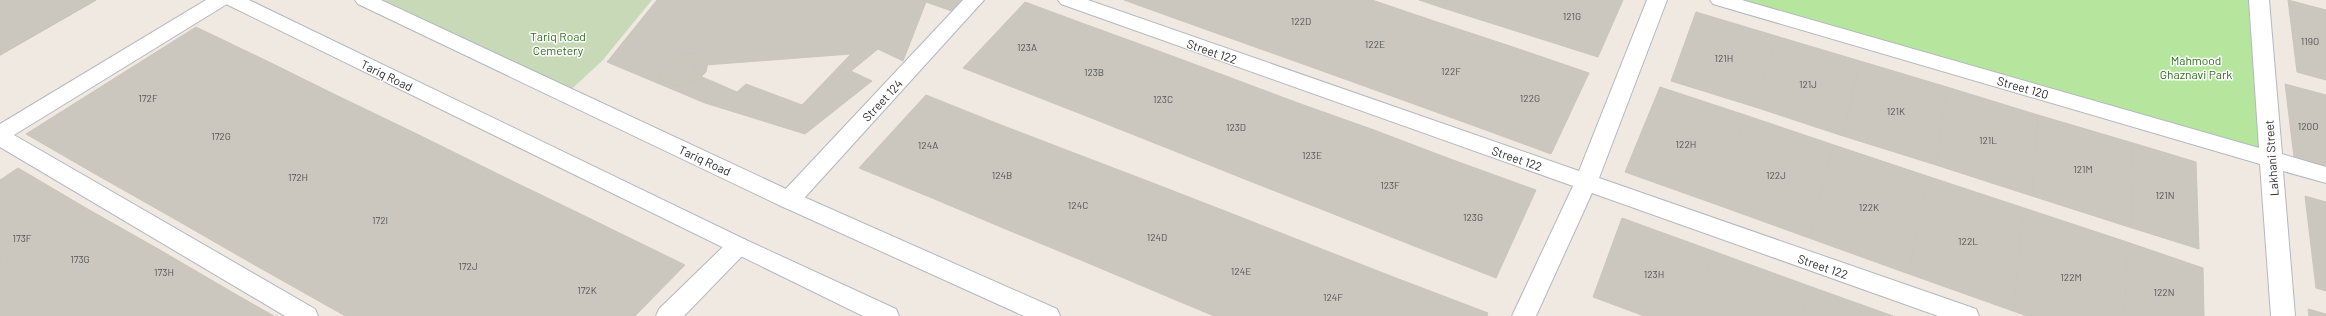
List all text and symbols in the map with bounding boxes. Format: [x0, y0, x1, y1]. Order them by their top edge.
house number: 121G [1563, 10, 1581, 22]
house number: 122D [1291, 15, 1311, 27]
park label: Tariq Road Cemetery [530, 29, 586, 57]
house number: 119O [2301, 35, 2319, 47]
street label: Street 122 [1185, 36, 1239, 66]
house number: 122E [1365, 38, 1385, 50]
house number: 123A [1017, 41, 1037, 53]
house number: 121H [1715, 52, 1733, 64]
park label: Mahmood Ghaznavi Park [2160, 53, 2232, 81]
street label: Tariq Road [359, 56, 415, 94]
house number: 122F [1441, 65, 1461, 77]
house number: 123B [1084, 66, 1104, 78]
street label: Street 120 [1996, 73, 2050, 101]
street label: Street 124 [859, 76, 905, 124]
house number: 121J [1799, 78, 1817, 90]
house number: 172F [138, 92, 158, 104]
house number: 122G [1520, 92, 1540, 104]
house number: 123C [1153, 93, 1173, 105]
house number: 121K [1887, 105, 1905, 117]
street label: Lakhani Street [2261, 119, 2281, 197]
house number: 120O [2298, 120, 2318, 132]
house number: 123D [1226, 121, 1246, 133]
house number: 172G [211, 130, 231, 142]
house number: 121L [1979, 134, 1997, 146]
house number: 122H [1676, 138, 1696, 150]
house number: 124A [918, 139, 938, 151]
street label: Tariq Road [677, 142, 733, 178]
street label: Street 122 [1490, 143, 1544, 173]
house number: 123E [1302, 149, 1322, 161]
house number: 121M [2073, 163, 2093, 175]
house number: 124B [992, 169, 1012, 181]
house number: 122J [1766, 169, 1786, 181]
house number: 172H [288, 171, 308, 183]
house number: 123F [1380, 179, 1400, 191]
house number: 121N [2156, 189, 2174, 201]
house number: 124C [1068, 199, 1088, 211]
house number: 122K [1859, 201, 1879, 213]
house number: 123G [1463, 211, 1483, 223]
house number: 172I [372, 214, 388, 226]
house number: 124D [1147, 231, 1167, 243]
house number: 173F [12, 232, 32, 244]
house number: 122L [1958, 235, 1978, 247]
street label: Street 122 [1796, 251, 1850, 281]
house number: 173G [70, 253, 90, 265]
house number: 172J [458, 260, 478, 272]
house number: 124E [1231, 265, 1251, 277]
house number: 173H [154, 266, 174, 278]
house number: 123H [1644, 268, 1664, 280]
house number: 122M [2060, 271, 2082, 283]
house number: 172K [577, 284, 597, 296]
house number: 122N [2154, 286, 2174, 298]
house number: 124F [1323, 291, 1343, 303]

